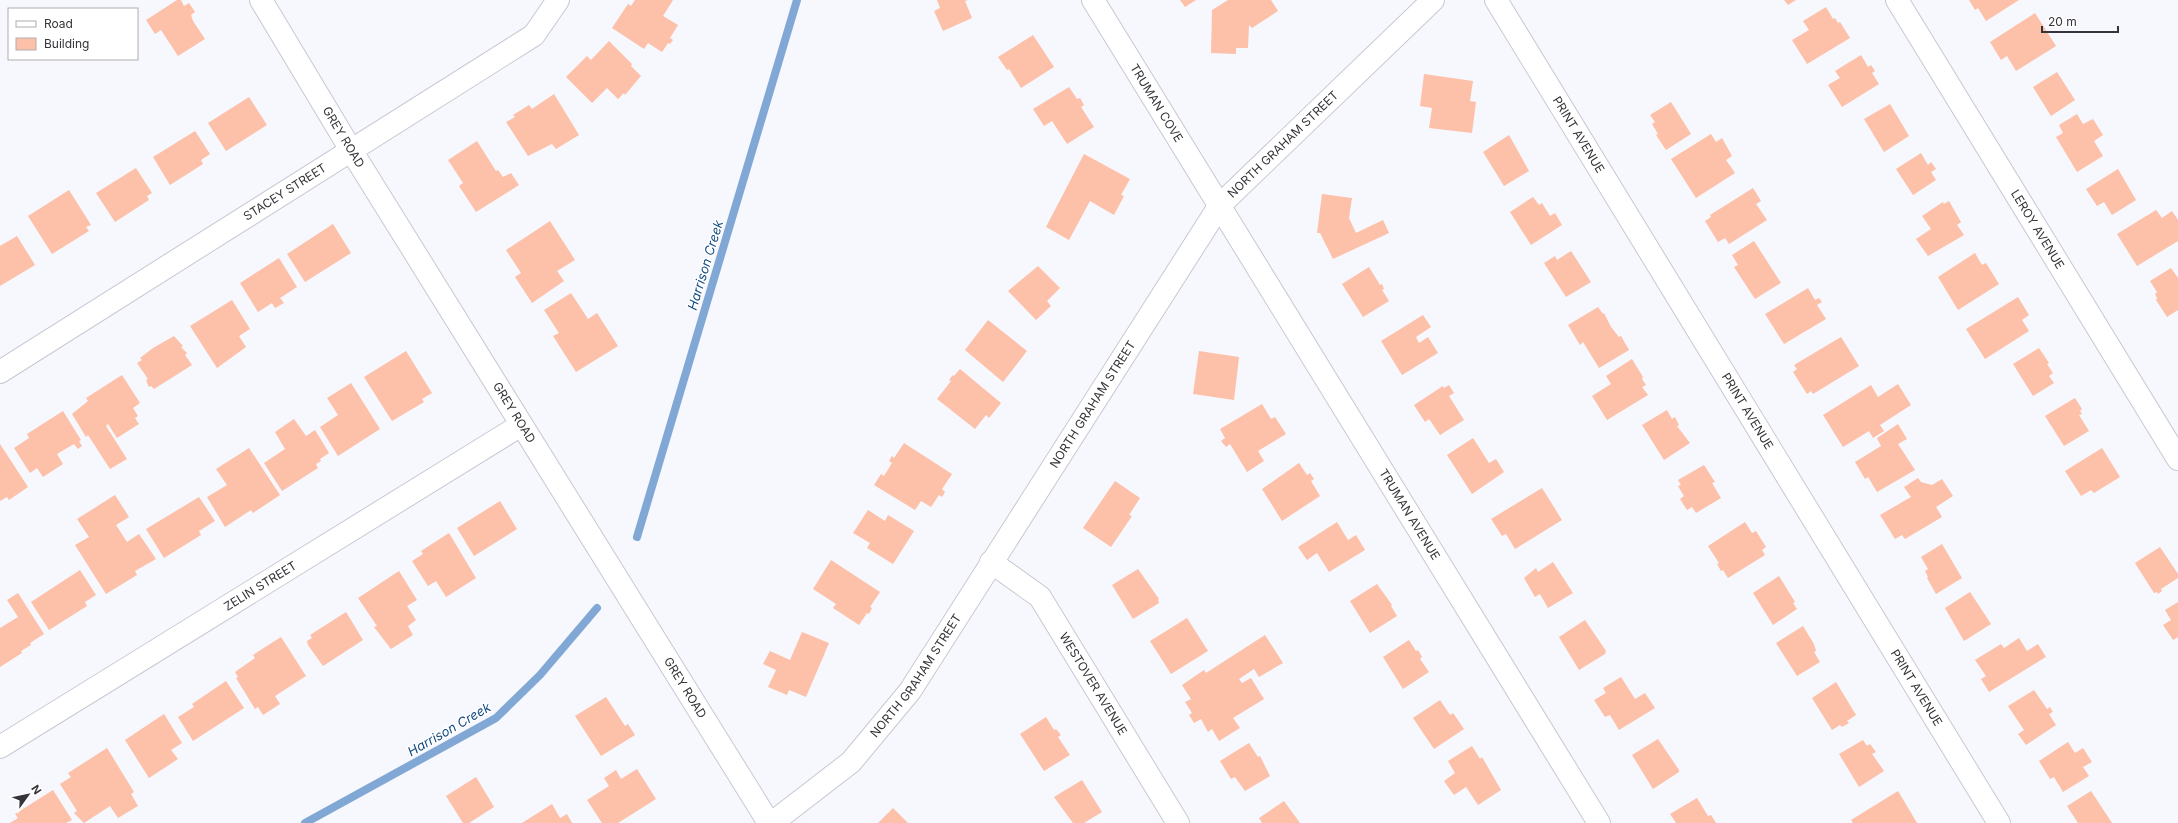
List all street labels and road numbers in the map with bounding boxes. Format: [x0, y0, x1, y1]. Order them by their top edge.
street label: TRUMAN COVE [1127, 61, 1186, 145]
street label: NORTH GRAHAM STREET [1224, 87, 1341, 201]
street label: PRINT AVENUE [1550, 94, 1608, 176]
street label: GREY ROAD [320, 104, 368, 170]
street label: STACEY STREET [240, 160, 329, 223]
street label: LEROY AVENUE [2008, 187, 2068, 272]
street label: NORTH GRAHAM STREET [1046, 338, 1139, 471]
street label: PRINT AVENUE [1719, 370, 1777, 452]
street label: GREY ROAD [490, 379, 539, 446]
street label: TRUMAN AVENUE [1376, 466, 1443, 563]
street label: ZELIN STREET [221, 557, 299, 614]
street label: NORTH GRAHAM STREET [867, 611, 964, 740]
street label: WESTOVER AVENUE [1056, 629, 1131, 738]
street label: PRINT AVENUE [1888, 646, 1946, 728]
street label: GREY ROAD [661, 654, 710, 721]

